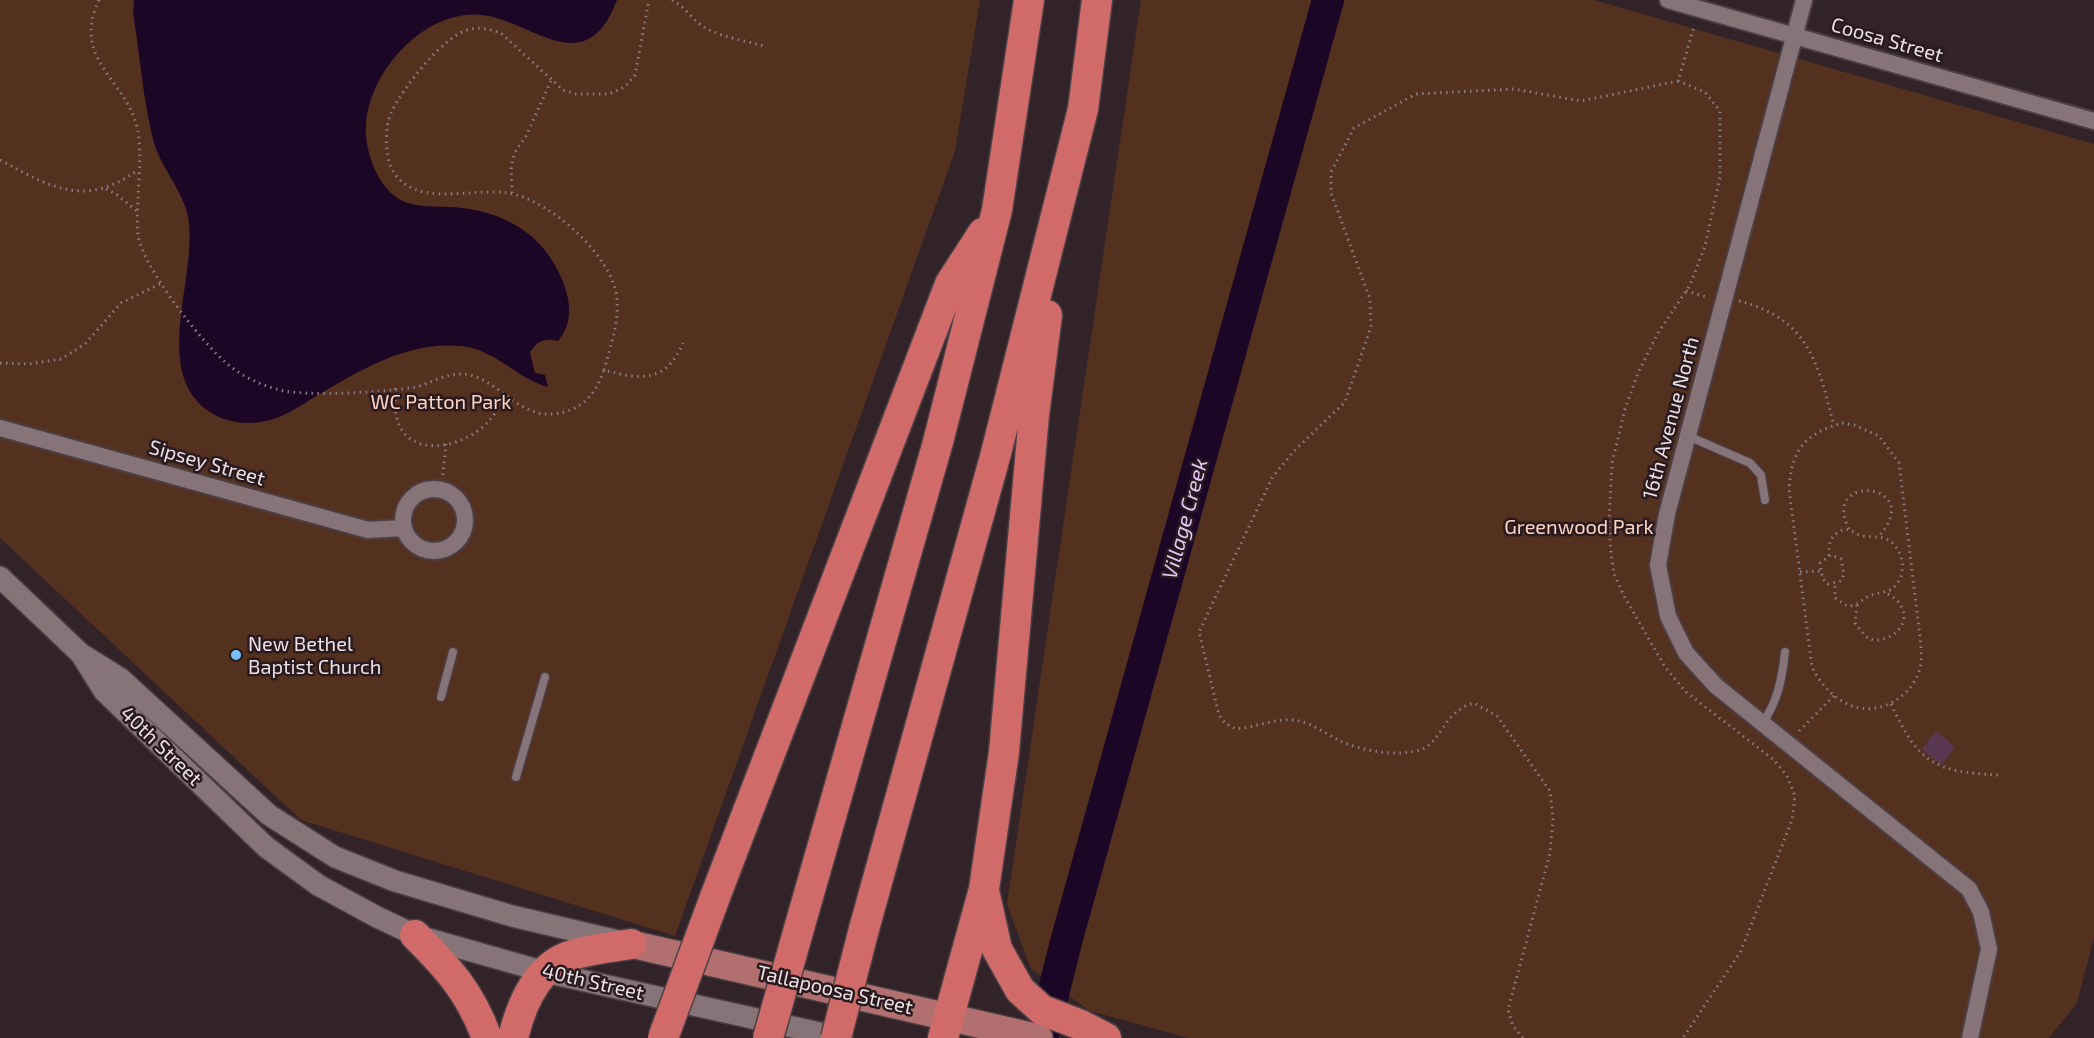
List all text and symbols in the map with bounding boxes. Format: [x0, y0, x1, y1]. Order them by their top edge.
street label: Coosa Street [1828, 13, 1946, 67]
street label: 16th Avenue North [1638, 334, 1704, 502]
park label: WC Patton Park [370, 390, 512, 414]
street label: Sipsey Street [146, 435, 268, 491]
water label: Village Creek [1157, 456, 1213, 582]
park label: Greenwood Park [1504, 515, 1654, 539]
place label: New Bethel Baptist Church [248, 632, 381, 679]
marker: New Bethel Baptist Church [229, 648, 243, 662]
street label: 40th Street [115, 701, 207, 791]
street label: 40th Street [540, 959, 646, 1005]
street label: Tallapoosa Street [755, 960, 915, 1020]

